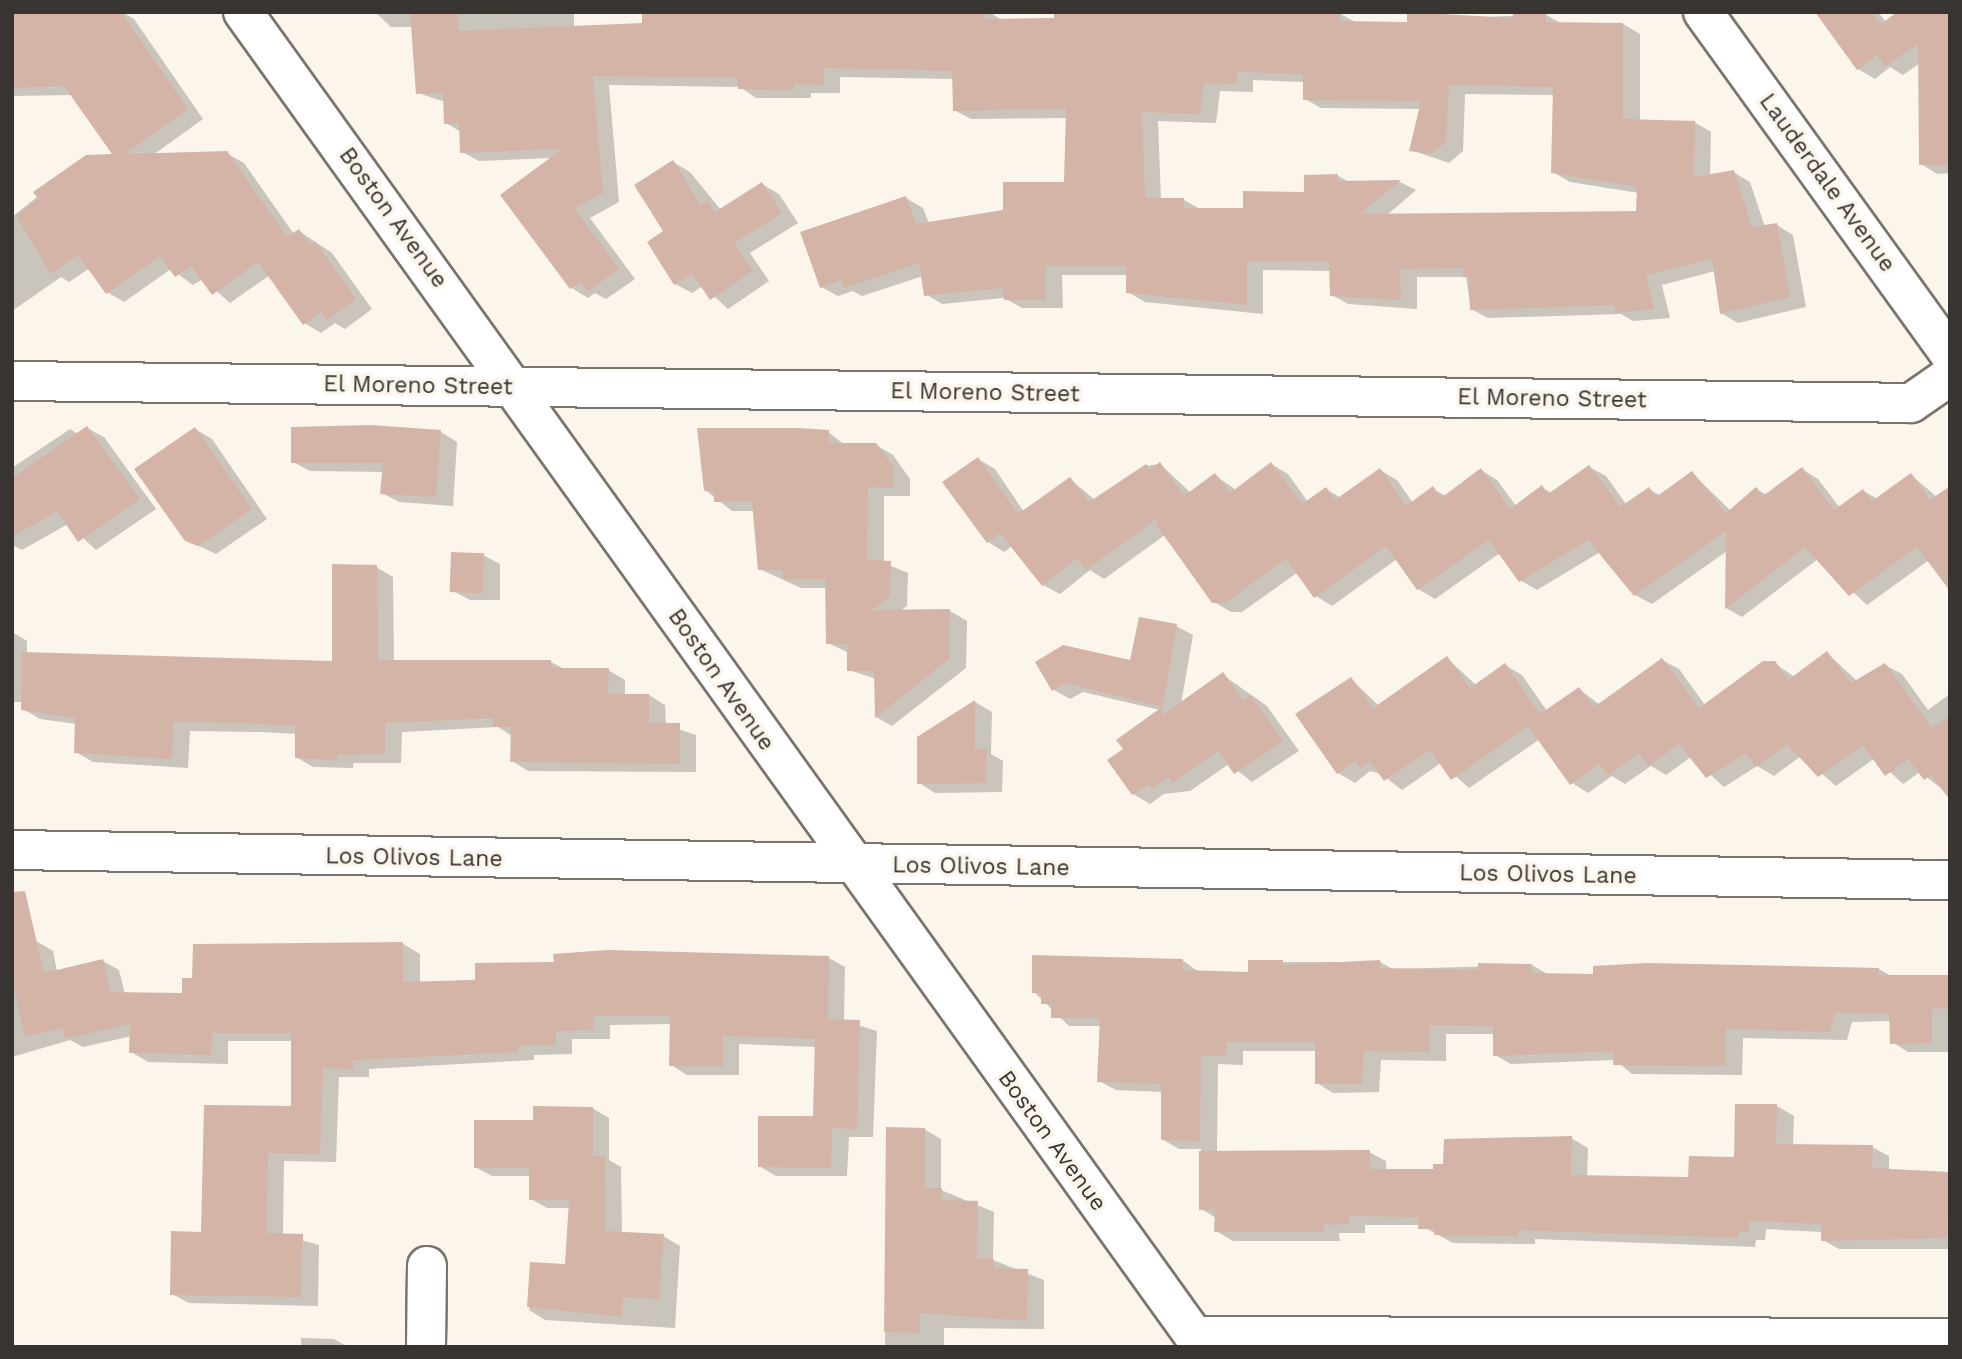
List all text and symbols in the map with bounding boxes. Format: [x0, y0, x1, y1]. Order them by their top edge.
street label: Lauderdale Avenue [1753, 88, 1901, 278]
street label: Boston Avenue [333, 142, 453, 294]
street label: El Moreno Street [323, 371, 513, 401]
street label: El Moreno Street [890, 378, 1080, 408]
street label: El Moreno Street [1457, 384, 1647, 414]
street label: Boston Avenue [662, 603, 780, 757]
street label: Los Olivos Lane [325, 843, 503, 873]
street label: Los Olivos Lane [892, 852, 1070, 882]
street label: Los Olivos Lane [1459, 860, 1637, 890]
street label: Boston Avenue [992, 1065, 1112, 1217]

